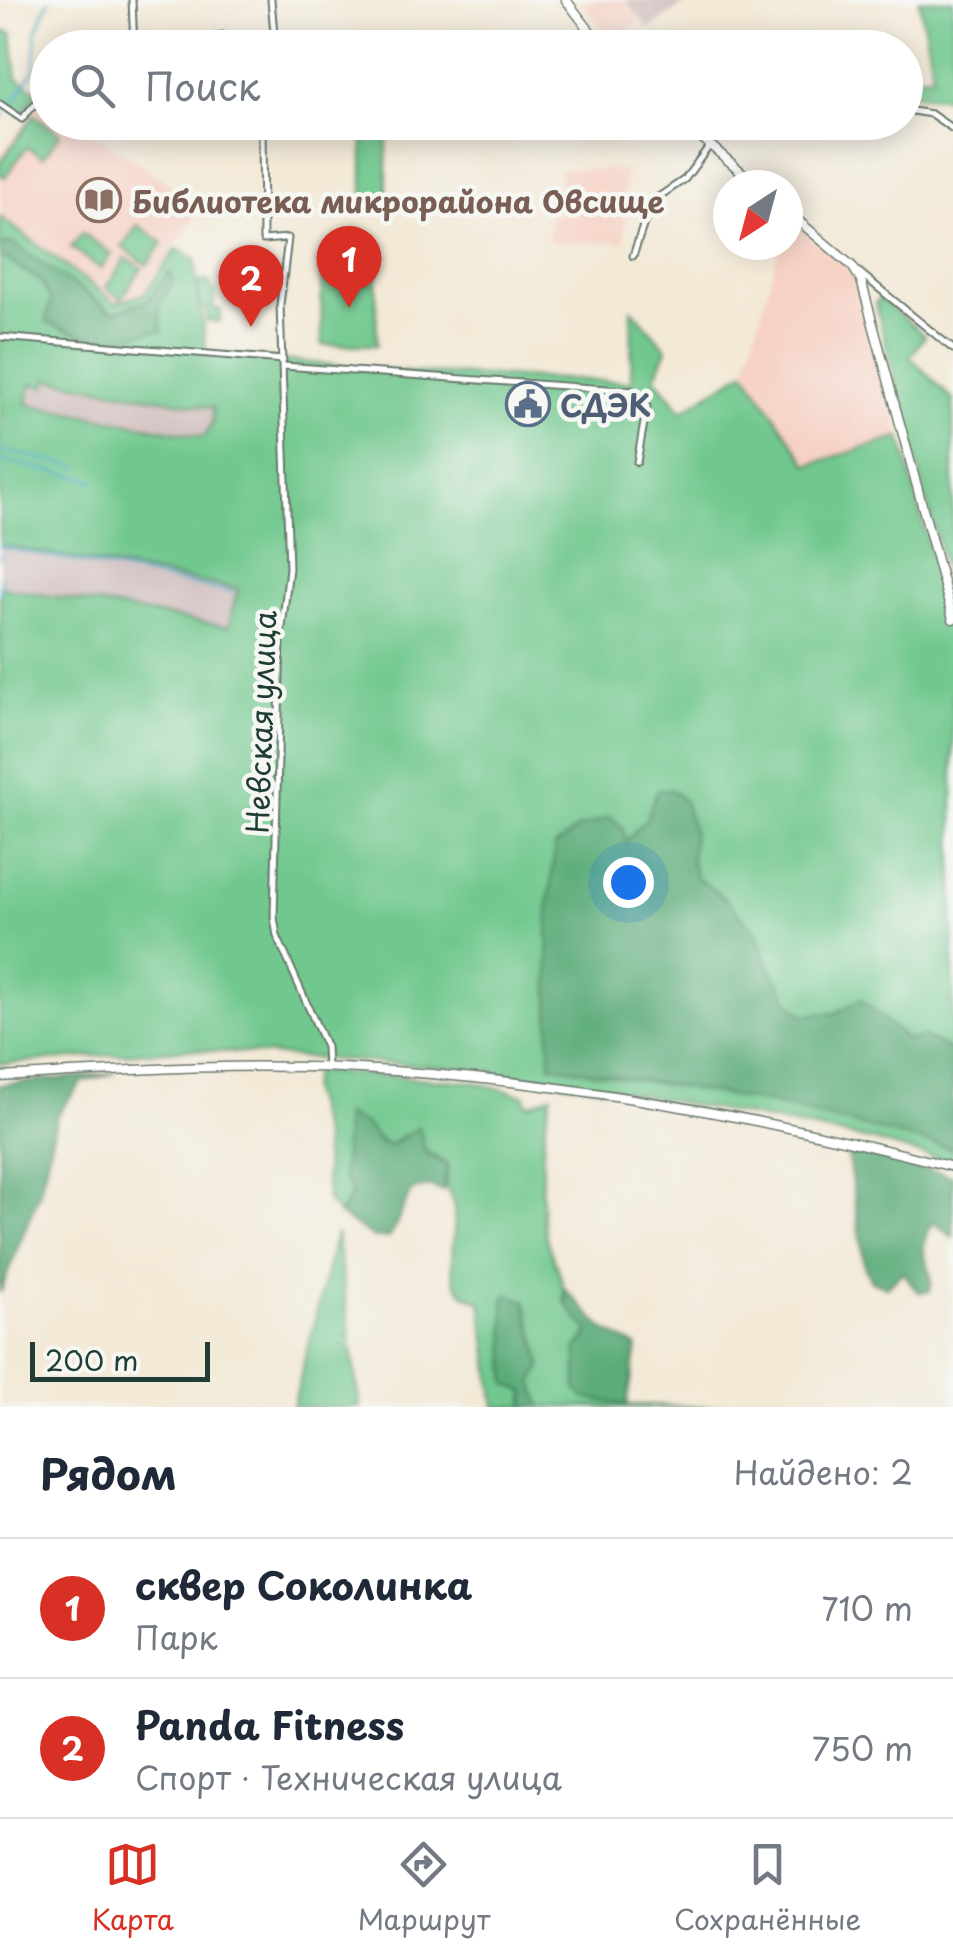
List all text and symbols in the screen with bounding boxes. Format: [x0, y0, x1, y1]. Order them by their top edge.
search box [30, 30, 923, 140]
text: Поиск [145, 57, 260, 114]
icon: search [65, 58, 120, 113]
north arrow [713, 170, 803, 260]
library icon: Библиотека микрорайона Овсище [76, 177, 122, 223]
place label: Библиотека микрорайона Овсище [132, 178, 664, 223]
pin: 1 [316, 226, 382, 308]
pin: 2 [218, 245, 284, 327]
public building icon: СДЭК [505, 381, 551, 427]
place label: СДЭК [560, 382, 651, 427]
street label: Невская улица [234, 610, 286, 834]
your location [603, 857, 654, 908]
scale bar [30, 1337, 210, 1382]
text: 200 m [45, 1338, 138, 1381]
text: Рядом [40, 1441, 177, 1504]
text: Найдено: 2 [734, 1448, 913, 1496]
text: сквер Соколинка [135, 1556, 472, 1613]
text: 1 [65, 1584, 80, 1632]
text: 710 m [821, 1584, 913, 1632]
text: Парк [135, 1613, 218, 1661]
text: Panda Fitness [135, 1696, 404, 1753]
text: 2 [61, 1724, 84, 1772]
text: 750 m [812, 1724, 913, 1772]
text: Спорт · Техническая улица [135, 1753, 562, 1801]
tab: Карта [92, 1837, 174, 1940]
tab: Маршрут [358, 1837, 490, 1940]
tab: Сохранённые [674, 1837, 861, 1940]

